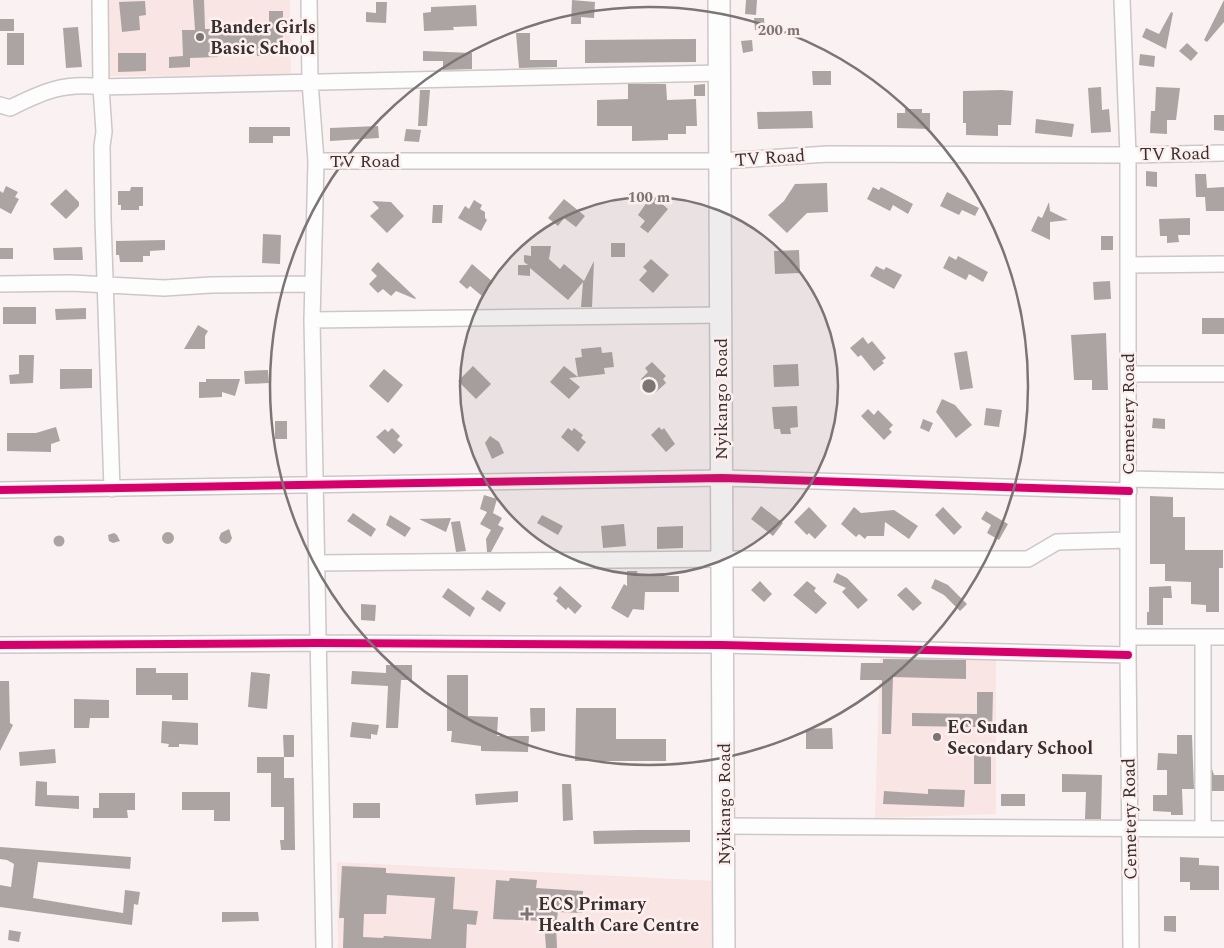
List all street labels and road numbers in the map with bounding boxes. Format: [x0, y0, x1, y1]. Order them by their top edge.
street label: TV Road [1140, 140, 1210, 168]
street label: TV Road [734, 142, 806, 174]
street label: TV Road [330, 148, 400, 175]
street label: Nyikango Road [708, 338, 735, 460]
street label: Cemetery Road [1115, 353, 1142, 475]
street label: Nyikango Road [711, 743, 738, 865]
street label: Cemetery Road [1115, 758, 1145, 880]

